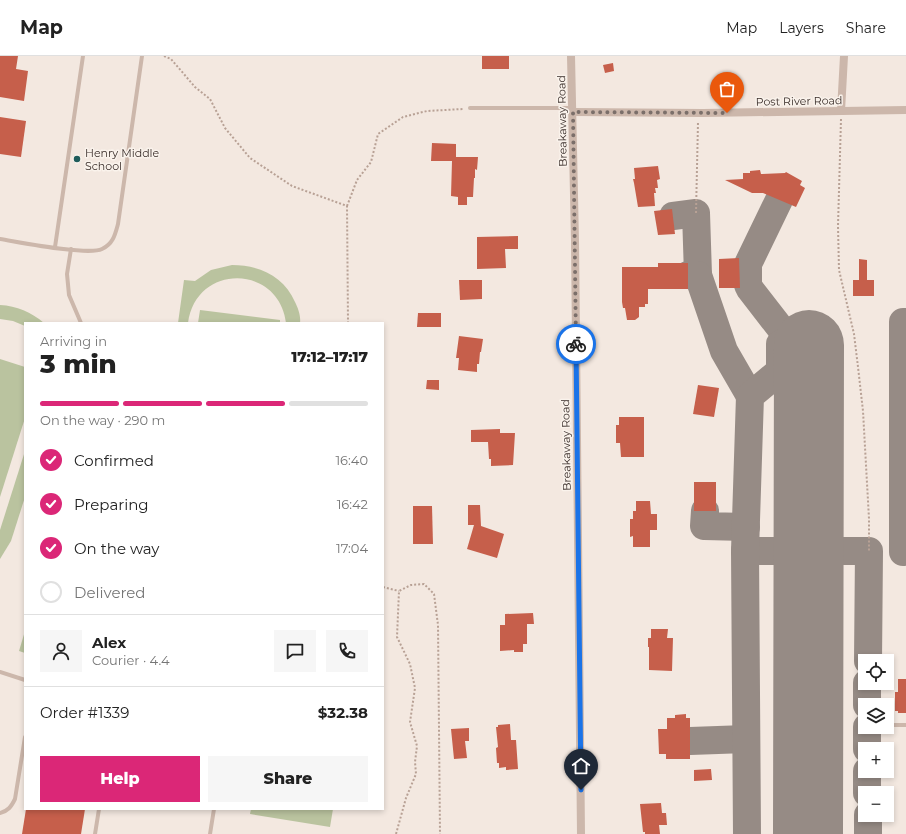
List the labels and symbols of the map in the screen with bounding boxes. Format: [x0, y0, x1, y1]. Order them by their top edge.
pin [710, 72, 744, 113]
street label: Breakaway Road [554, 75, 570, 167]
street label: Post River Road [755, 93, 843, 109]
place label: Henry Middle School [85, 146, 160, 173]
marker: Henry Middle School [72, 154, 82, 164]
courier [556, 324, 596, 364]
street label: Breakaway Road [558, 399, 574, 491]
pin [564, 749, 598, 790]

